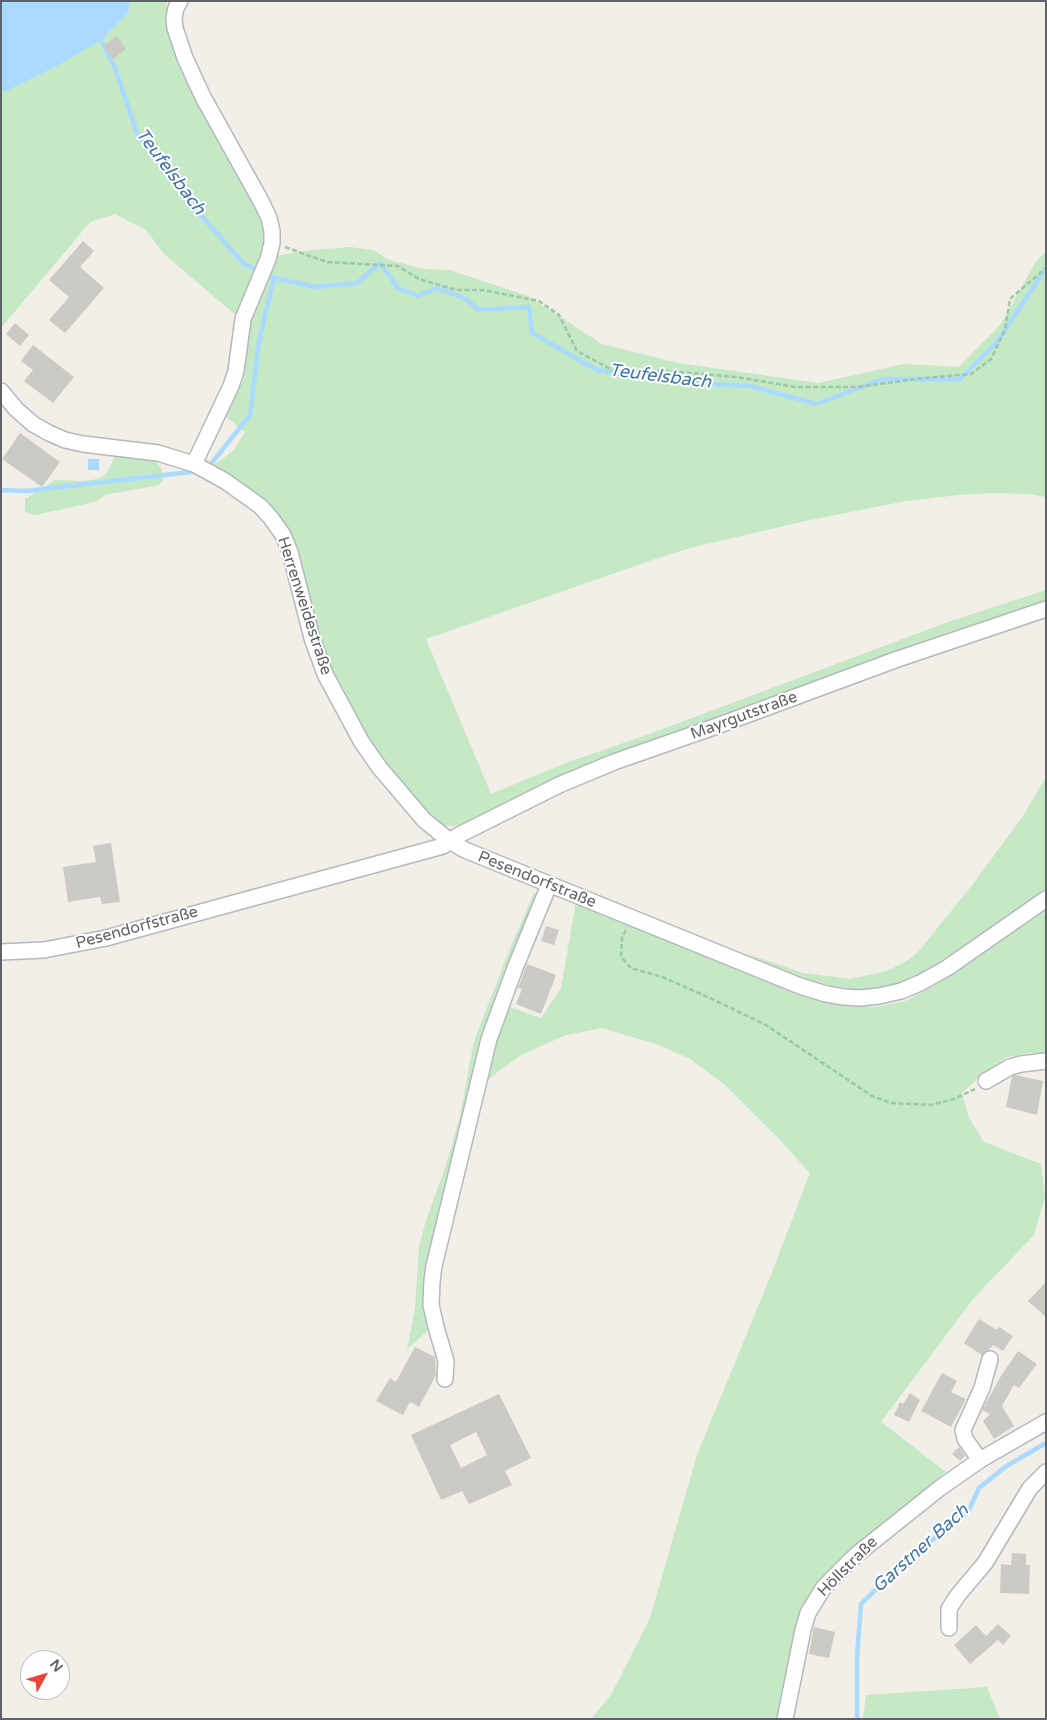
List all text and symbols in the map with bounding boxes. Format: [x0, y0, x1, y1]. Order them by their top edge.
water label: Teufelsbach [130, 125, 210, 219]
water label: Teufelsbach [608, 360, 712, 394]
street label: Herrenweidestraße [273, 535, 335, 677]
street label: Mayrgutstraße [688, 688, 800, 744]
street label: Pesendorfstraße [475, 848, 599, 912]
street label: Pesendorfstraße [74, 902, 200, 954]
water label: Garstner Bach [868, 1500, 974, 1598]
street label: Höllstraße [814, 1533, 882, 1601]
north arrow [20, 1650, 70, 1700]
text: N [46, 1656, 66, 1676]

